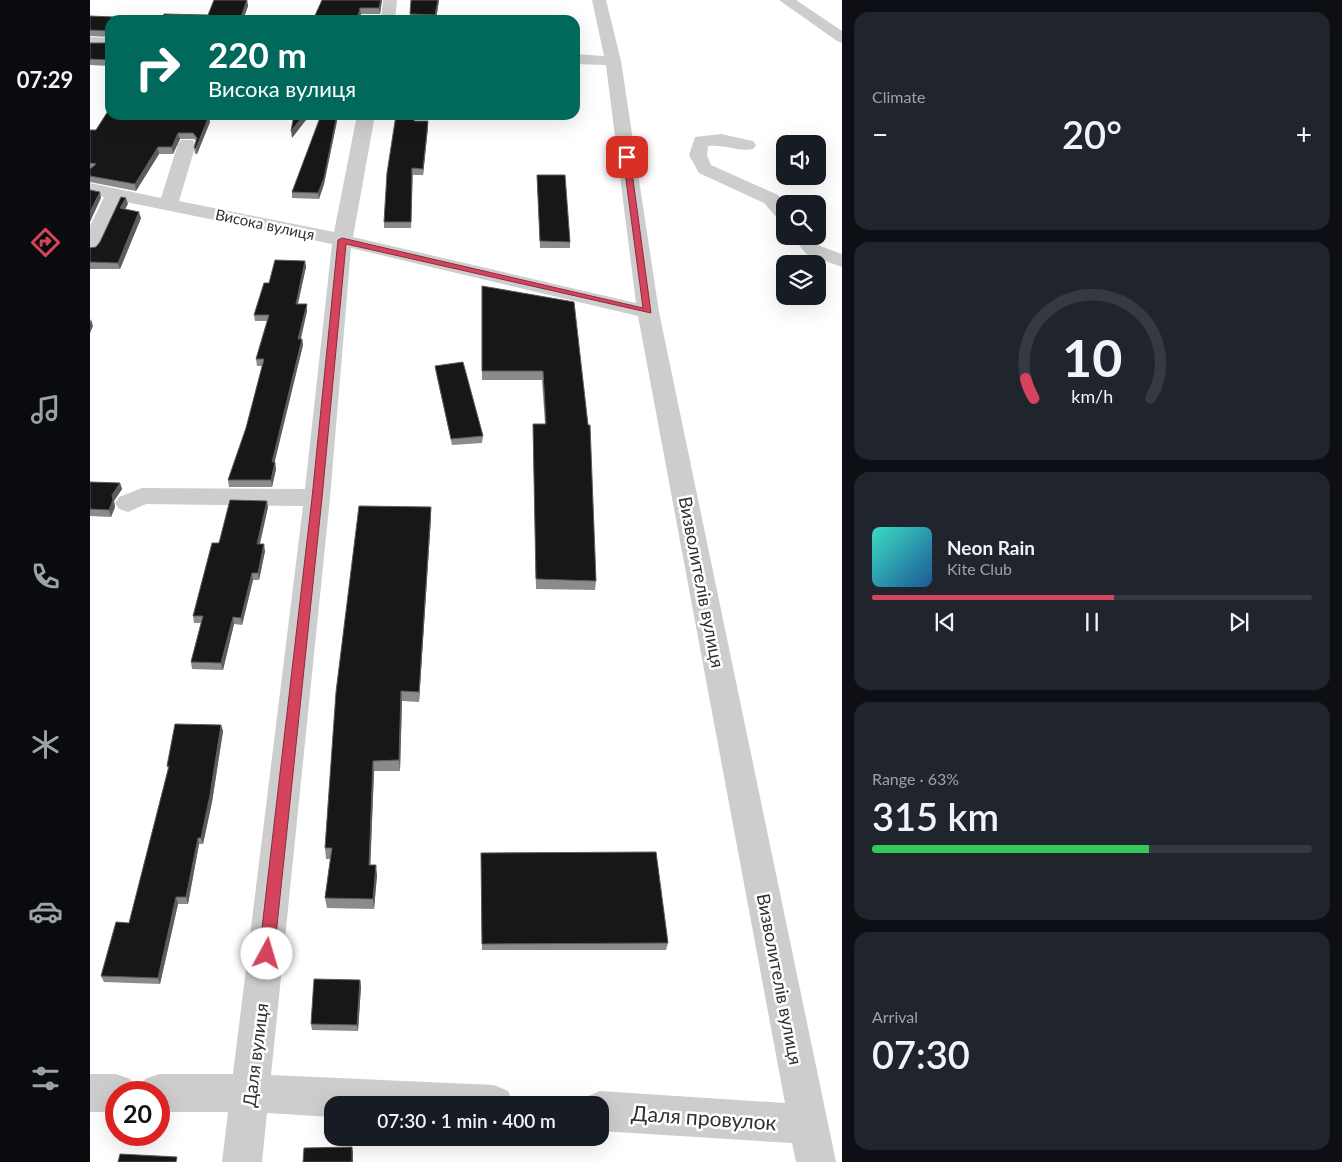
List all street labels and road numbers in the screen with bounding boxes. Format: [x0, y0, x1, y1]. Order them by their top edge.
street label: Висока вулиця [214, 205, 316, 243]
street label: Визволителів вулиця [675, 494, 729, 670]
street label: Визволителів вулиця [753, 891, 807, 1067]
street label: Даля вулиця [238, 1002, 272, 1108]
street label: Даля провулок [631, 1099, 778, 1135]

